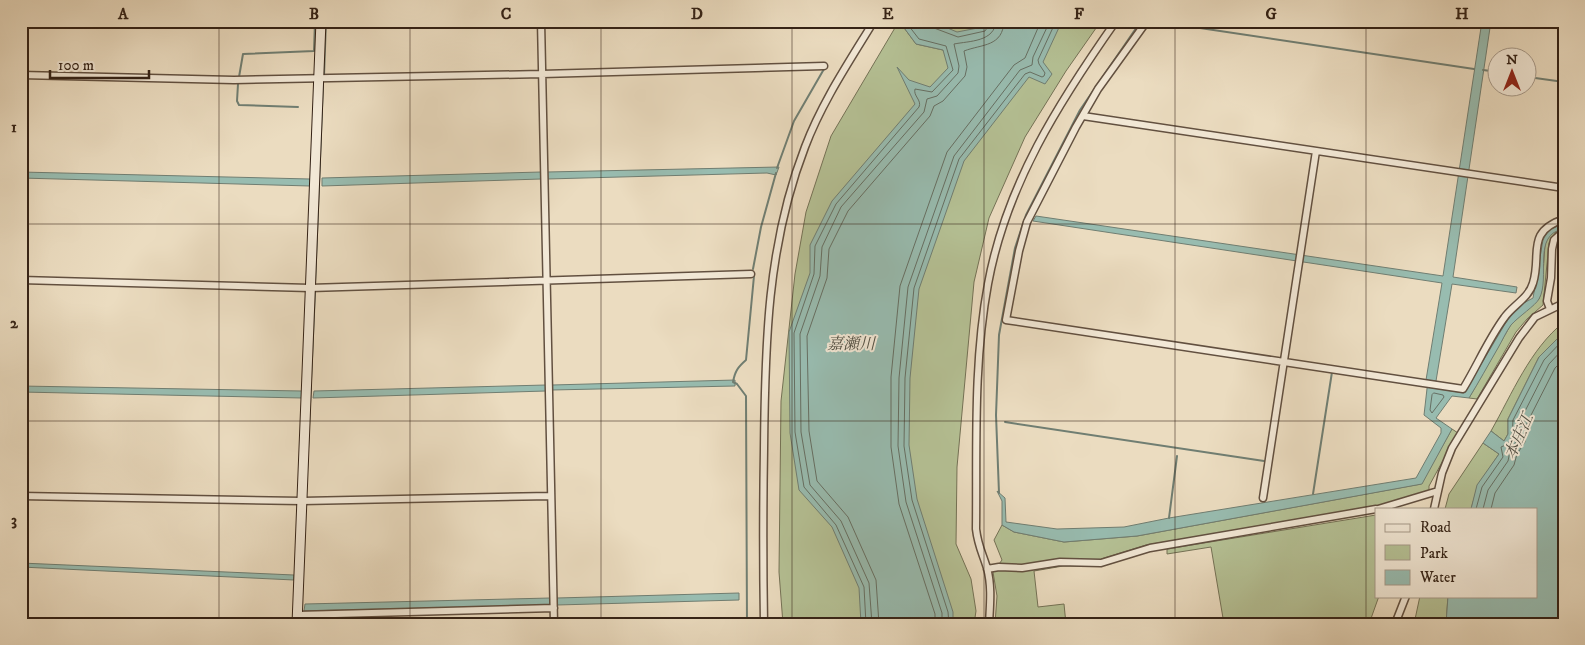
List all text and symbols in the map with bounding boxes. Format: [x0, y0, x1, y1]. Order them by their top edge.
text: A [117, 4, 129, 24]
text: B [309, 4, 319, 24]
text: C [501, 4, 511, 24]
text: D [691, 4, 703, 24]
text: E [882, 4, 894, 24]
text: F [1074, 4, 1084, 24]
text: G [1265, 4, 1277, 24]
text: H [1455, 4, 1469, 24]
scale bar [50, 48, 149, 80]
north arrow [1488, 48, 1538, 98]
text: N [1506, 51, 1518, 69]
text: 100 m [58, 56, 94, 75]
text: 1 [11, 117, 17, 137]
text: 2 [10, 313, 19, 333]
water label: 嘉瀬川 [827, 334, 877, 354]
water label: 本庄江 [1500, 409, 1539, 462]
legend [1375, 508, 1538, 598]
text: 3 [11, 510, 17, 530]
text: Road [1420, 518, 1452, 537]
text: Park [1420, 544, 1449, 563]
text: Water [1419, 568, 1456, 587]

